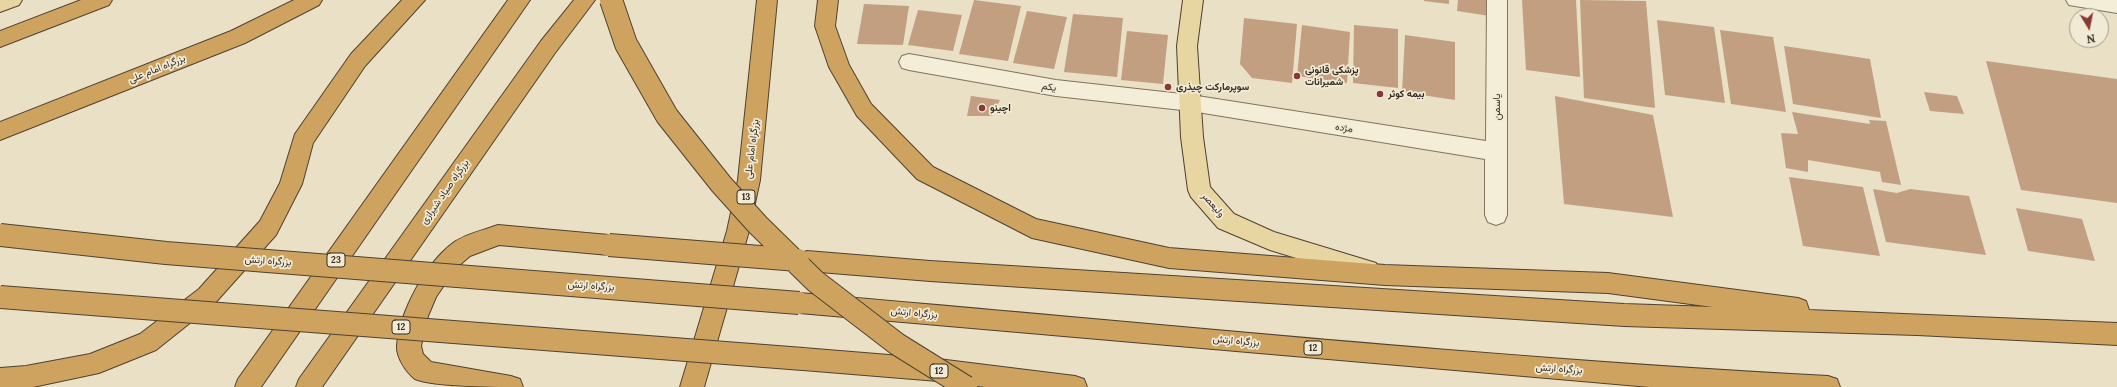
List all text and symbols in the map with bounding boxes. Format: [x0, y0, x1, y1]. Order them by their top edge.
north arrow [2069, 8, 2109, 48]
text: N [2086, 31, 2096, 46]
street label: بزرگراه امام علی [127, 52, 187, 86]
place label: پزشکی قانونی شمیرانات [1305, 64, 1358, 88]
marker: پزشکی قانونی شمیرانات [1292, 71, 1302, 81]
street label: یکم [1041, 80, 1057, 94]
place label: سوپرمارکت چیذری [1176, 81, 1249, 93]
marker: سوپرمارکت چیذری [1163, 82, 1173, 92]
place label: بیمه کوثر [1388, 88, 1425, 100]
marker: بیمه کوثر [1375, 89, 1385, 99]
street label: یاسمن [1491, 94, 1503, 120]
place label: اچینو [990, 102, 1011, 114]
marker: اچینو [977, 103, 987, 113]
street label: بزرگراه امام علی [742, 118, 762, 180]
street label: مژده [1334, 121, 1354, 135]
street label: بزرگراه صیاد شیرازی [418, 157, 472, 227]
road number: 13 [737, 190, 755, 204]
street label: ولیعصر [1199, 190, 1227, 220]
street label: بزرگراه ارتش [244, 253, 292, 269]
road number: 23 [327, 253, 345, 267]
street label: بزرگراه ارتش [567, 278, 615, 294]
street label: بزرگراه ارتش [890, 305, 938, 321]
road number: 12 [392, 320, 410, 334]
street label: بزرگراه ارتش [1212, 333, 1260, 349]
road number: 12 [1304, 341, 1322, 355]
street label: بزرگراه ارتش [1535, 361, 1583, 377]
road number: 12 [930, 364, 948, 378]

